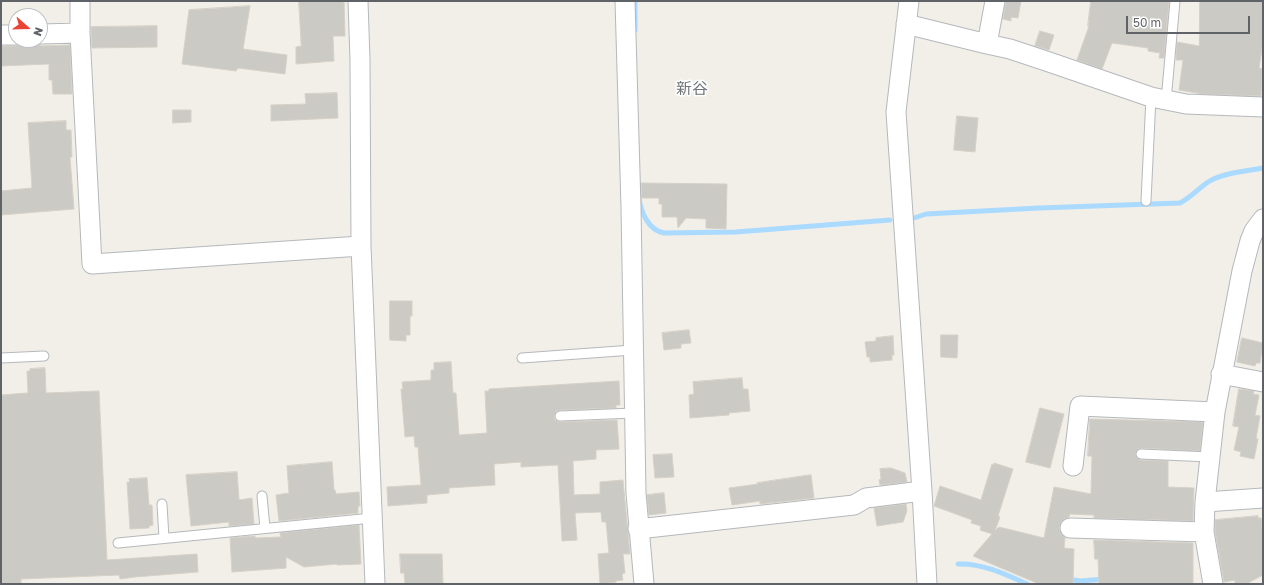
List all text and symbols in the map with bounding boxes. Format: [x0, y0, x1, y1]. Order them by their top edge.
north arrow [8, 8, 48, 48]
scale bar [1128, 8, 1252, 34]
text: 50 m [1133, 15, 1161, 30]
text: N [31, 26, 46, 38]
district label: 新谷 [676, 79, 708, 99]

